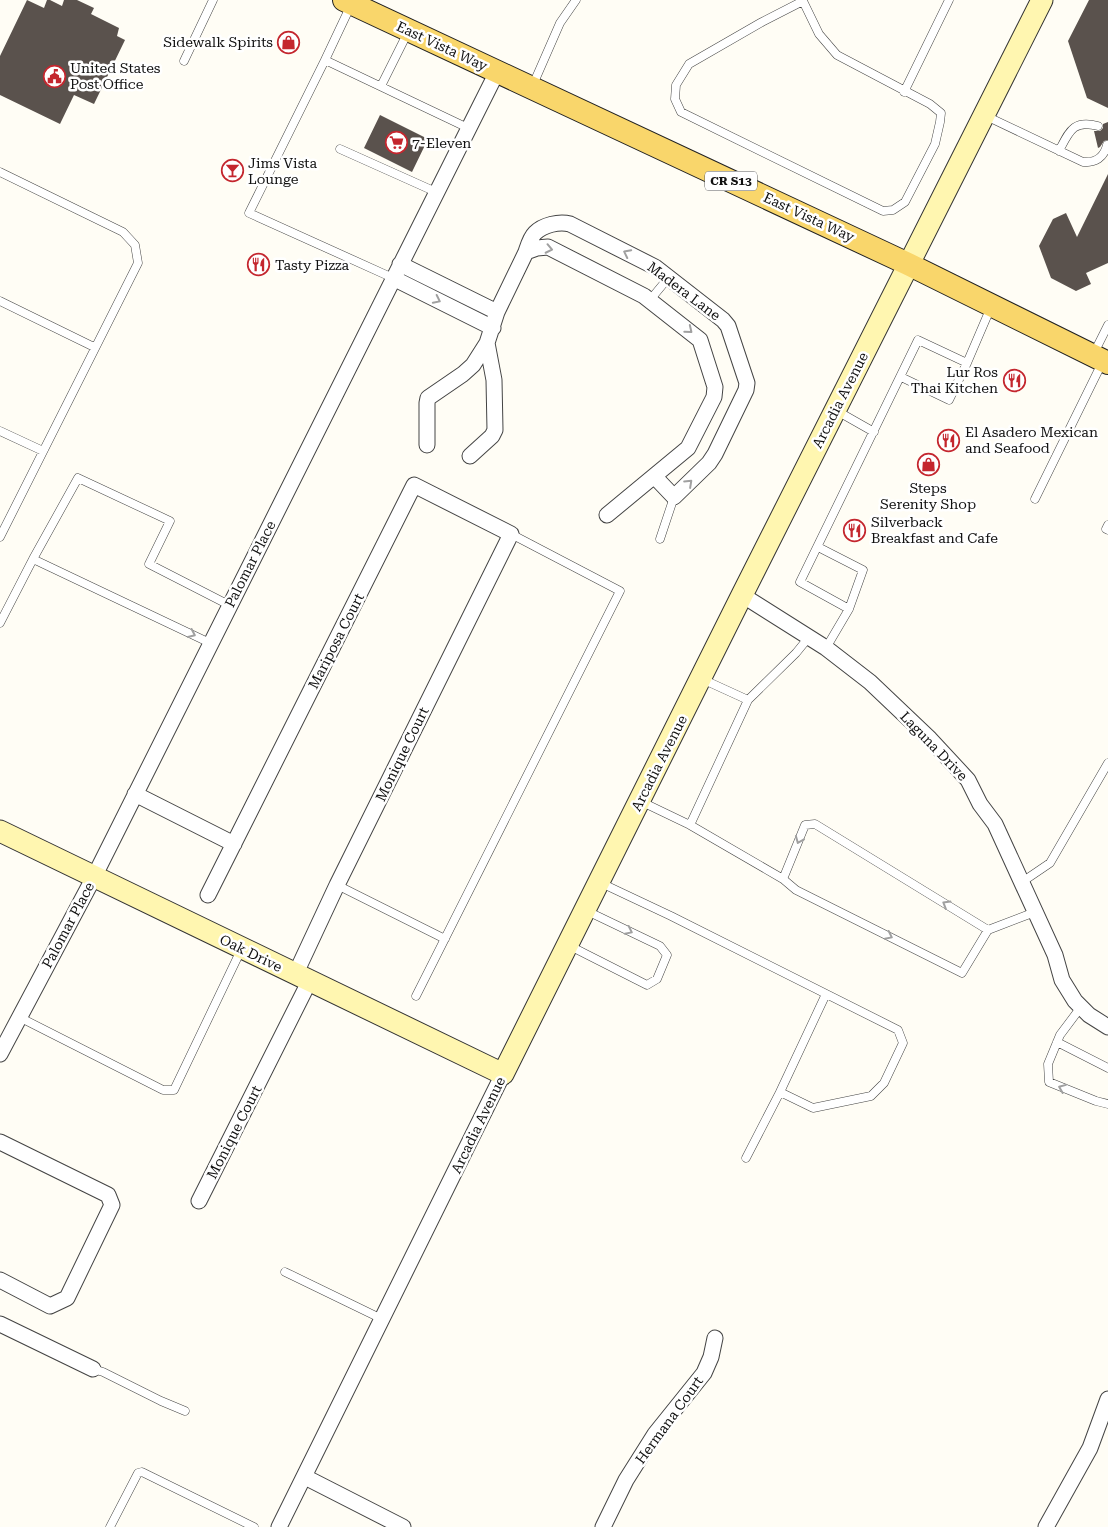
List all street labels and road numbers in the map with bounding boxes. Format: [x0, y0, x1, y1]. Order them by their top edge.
street label: East Vista Way [394, 18, 491, 74]
road number: CR S13 [705, 172, 757, 190]
street label: East Vista Way [761, 189, 858, 245]
street label: Madera Lane [644, 258, 724, 324]
street label: Arcadia Avenue [809, 349, 871, 451]
street label: Palomar Place [221, 518, 279, 610]
street label: Mariposa Court [305, 591, 367, 691]
street label: Monique Court [372, 704, 432, 804]
street label: Laguna Drive [897, 708, 971, 784]
street label: Arcadia Avenue [628, 712, 690, 814]
street label: Palomar Place [39, 879, 98, 971]
street label: Oak Drive [217, 931, 285, 975]
street label: Arcadia Avenue [448, 1074, 508, 1176]
street label: Monique Court [204, 1083, 264, 1181]
street label: Hermana Court [632, 1373, 706, 1467]

